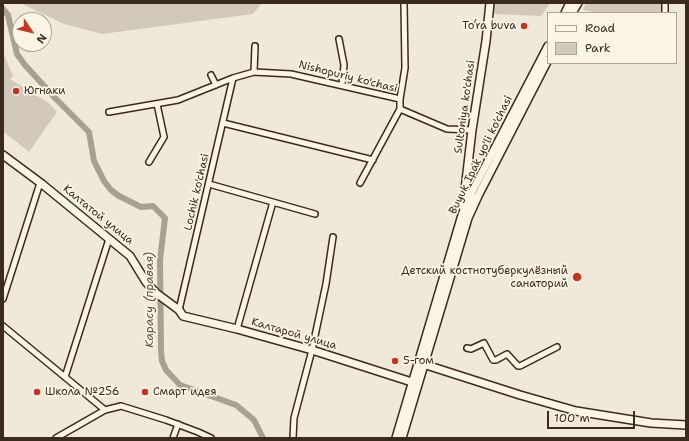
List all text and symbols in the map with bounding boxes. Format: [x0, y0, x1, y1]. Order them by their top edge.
north arrow [12, 12, 52, 52]
legend [547, 12, 677, 64]
place label: To‘ra buva [462, 19, 516, 33]
text: Road [585, 20, 615, 36]
marker: To‘ra buva [519, 21, 529, 31]
text: N [33, 31, 50, 46]
text: Park [585, 40, 611, 56]
street label: Nishopuriy ko'chasi [297, 58, 399, 96]
street label: Sultoniya ko'chasi [452, 59, 478, 155]
place label: Югнаки [24, 84, 65, 98]
marker: Югнаки [11, 86, 21, 96]
street label: Buyuk Ipak yo'li ko'chasi [447, 94, 515, 216]
street label: Lochik ko'chasi [182, 152, 212, 232]
street label: Калтатой улица [60, 182, 136, 248]
water label: Карасу (правая) [143, 252, 157, 348]
place label: Детский костнотуберкулёзный санаторий [401, 264, 568, 290]
marker: Детский костнотуберкулёзный санаторий [571, 271, 583, 283]
street label: Калтарой улица [250, 315, 338, 353]
place label: 5-гом [403, 354, 434, 368]
marker: 5-гом [390, 356, 400, 366]
place label: Школа №256 [45, 385, 119, 399]
place label: Смарт идея [153, 385, 216, 399]
marker: Школа №256 [32, 387, 42, 397]
marker: Смарт идея [140, 387, 150, 397]
scale bar [549, 403, 637, 429]
text: 100 m [554, 410, 590, 426]

